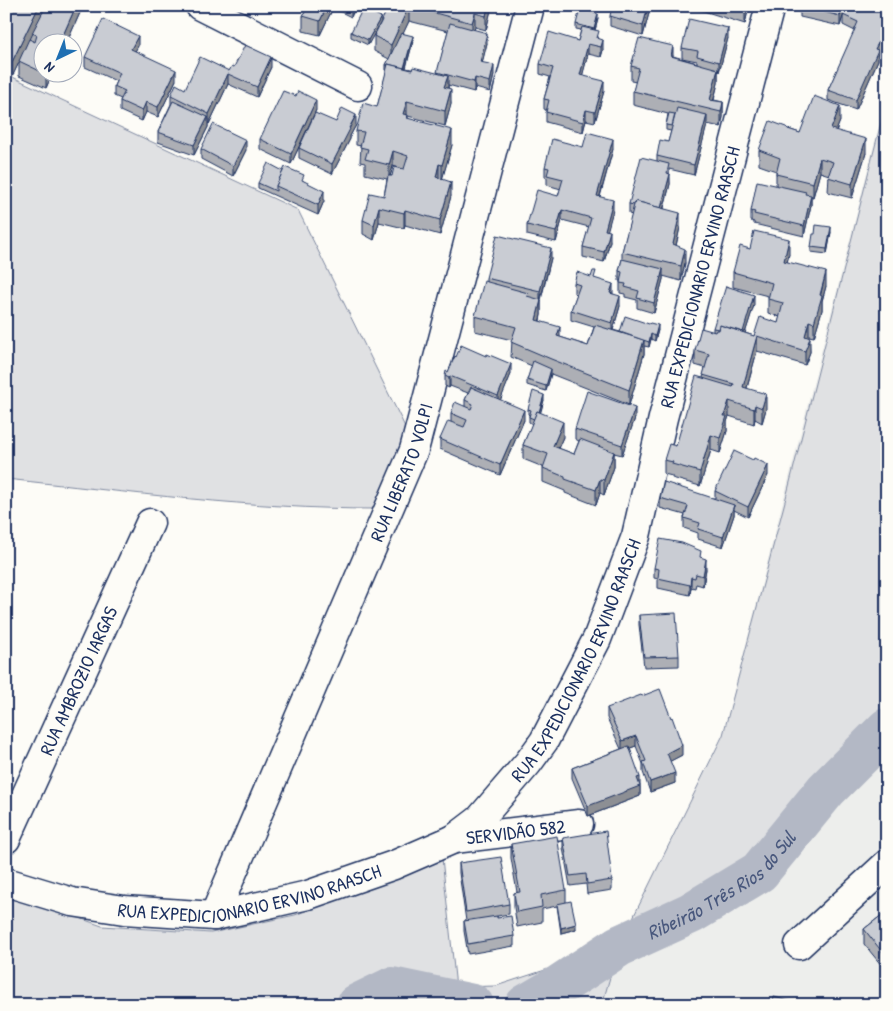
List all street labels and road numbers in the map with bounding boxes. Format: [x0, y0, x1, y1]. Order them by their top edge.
street label: RUA EXPEDICIONARIO ERVINO RAASCH [653, 144, 746, 411]
street label: RUA LIBERATO VOLPI [363, 400, 439, 545]
street label: RUA EXPEDICIONARIO ERVINO RAASCH [505, 535, 647, 787]
street label: RUA AMBROZIO IARGAS [33, 602, 123, 759]
street label: SERVIDÃO 582 [465, 813, 567, 850]
street label: RUA EXPEDICIONARIO ERVINO RAASCH [116, 858, 385, 929]

